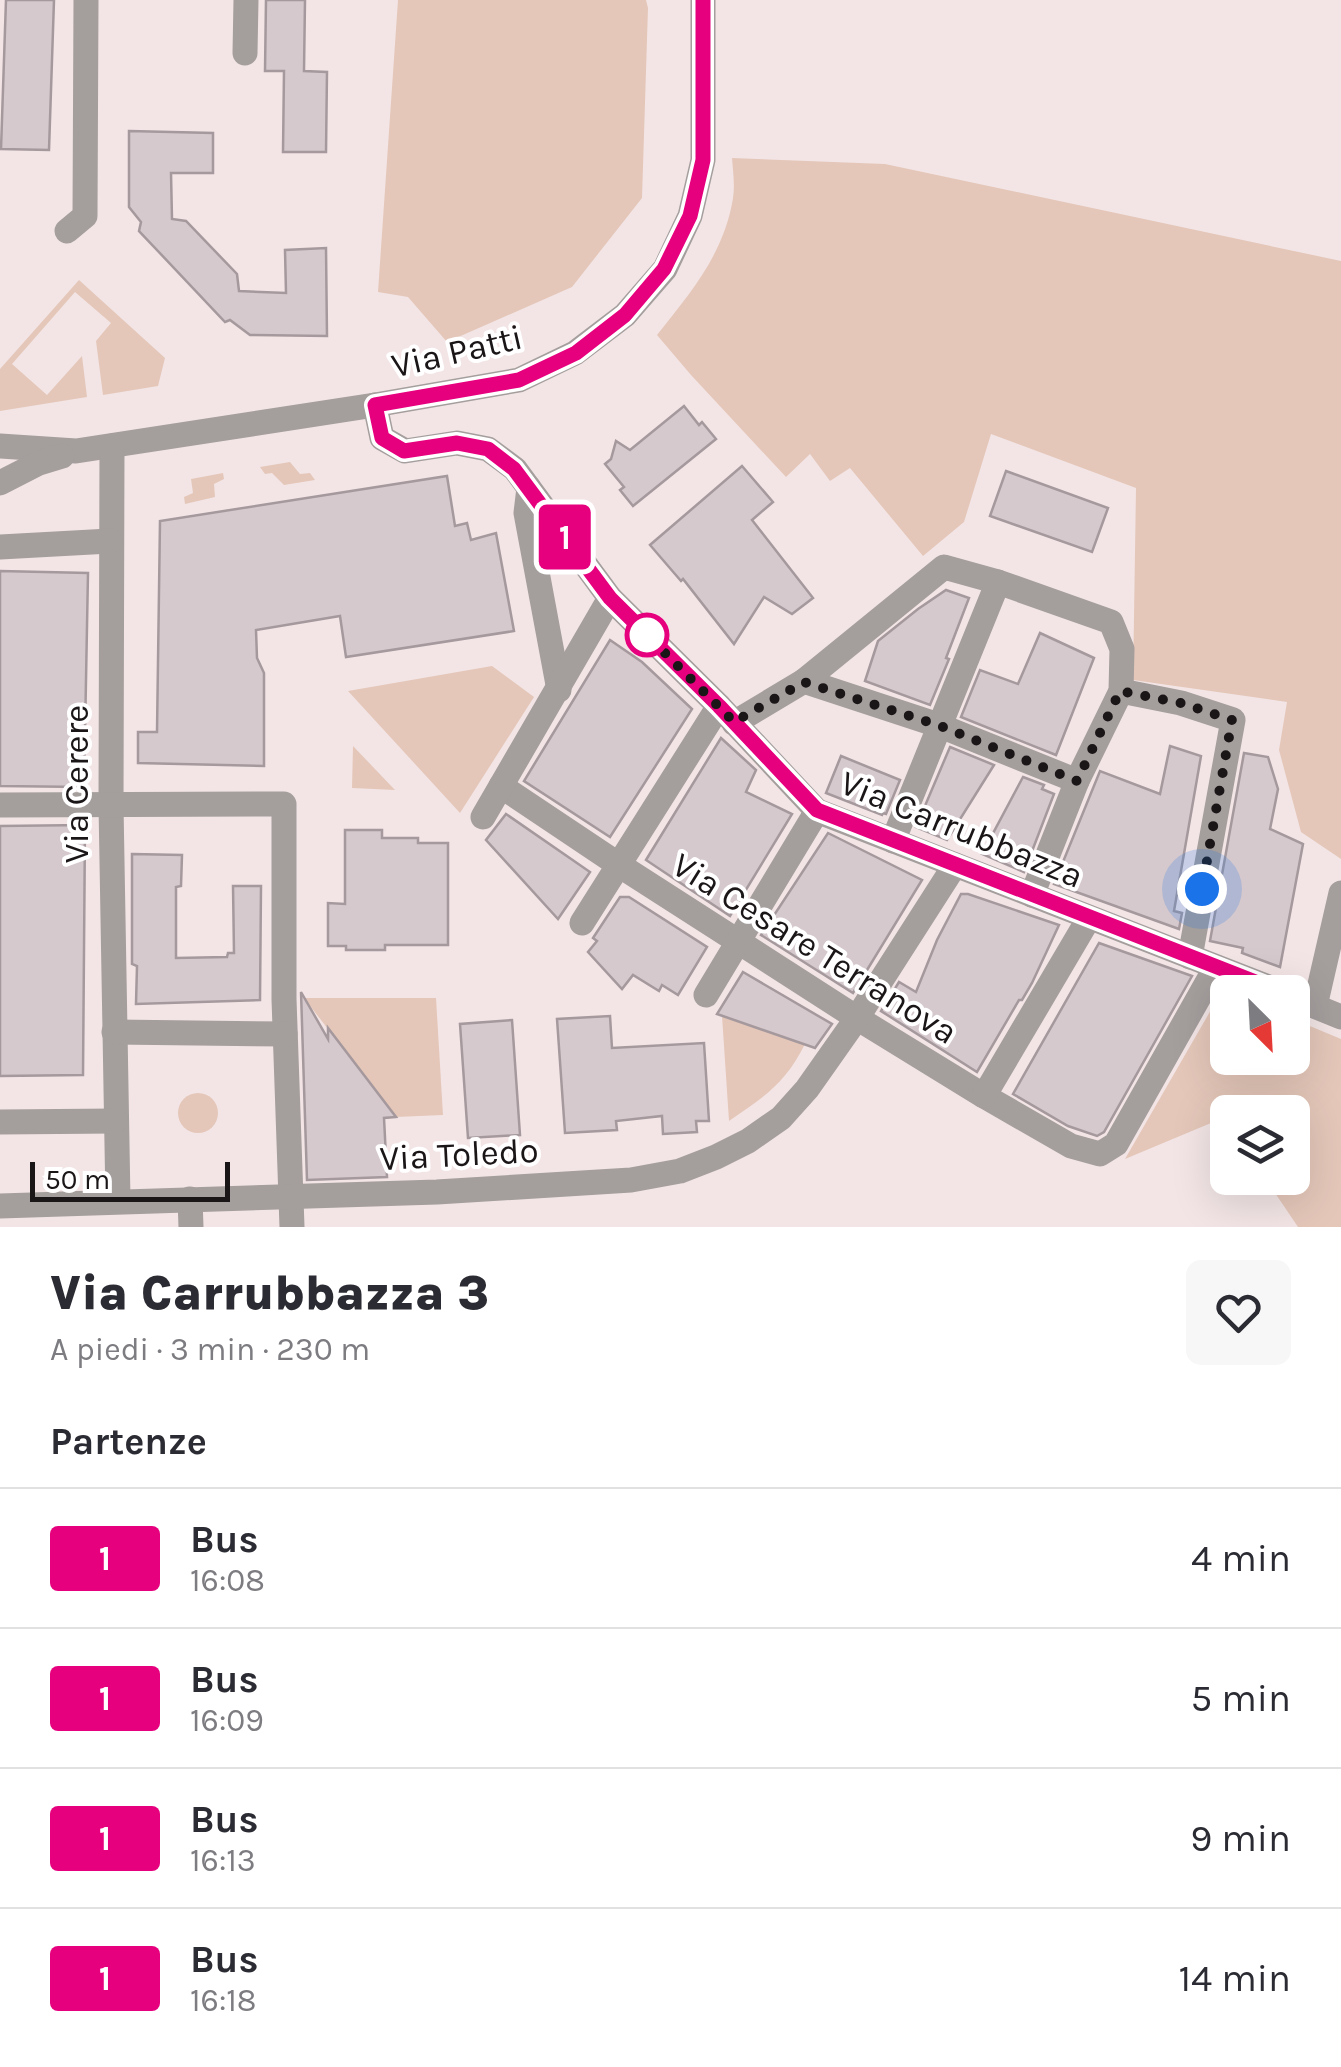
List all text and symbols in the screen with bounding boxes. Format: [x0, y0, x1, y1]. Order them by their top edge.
street label: Via Patti [388, 317, 527, 386]
line badge: 1 [532, 504, 598, 570]
text: 1 [559, 517, 571, 558]
unlabelled marker [626, 614, 668, 656]
street label: Via Cerere [56, 705, 97, 863]
street label: Via Carrubbazza [834, 762, 1089, 897]
street label: Via Cesare Terranova [665, 844, 965, 1053]
your location [1177, 864, 1227, 914]
north arrow [1210, 975, 1310, 1075]
map controls [1210, 975, 1310, 1195]
button: layers [1210, 1095, 1310, 1195]
street label: Via Toledo [378, 1130, 540, 1179]
scale bar [30, 1157, 230, 1202]
text: 50 m [45, 1163, 110, 1196]
button: heart [1186, 1260, 1291, 1365]
text: Via Carrubbazza 3 [50, 1265, 489, 1321]
text: A piedi · 3 min · 230 m [50, 1331, 370, 1368]
text: Partenze [50, 1419, 207, 1464]
text: Bus [190, 1517, 259, 1562]
text: 4 min [1191, 1536, 1291, 1581]
text: 1 [99, 1538, 111, 1579]
text: 16:08 [190, 1562, 265, 1599]
text: Bus [190, 1657, 259, 1702]
text: 5 min [1191, 1676, 1291, 1721]
text: 1 [99, 1678, 111, 1719]
text: 16:09 [190, 1702, 264, 1739]
text: Bus [190, 1797, 259, 1842]
text: 9 min [1190, 1816, 1291, 1861]
text: 1 [99, 1818, 111, 1859]
text: 16:13 [190, 1842, 256, 1879]
text: Bus [190, 1937, 259, 1982]
text: 14 min [1178, 1956, 1291, 2001]
text: 1 [99, 1958, 111, 1999]
text: 16:18 [190, 1982, 257, 2019]

